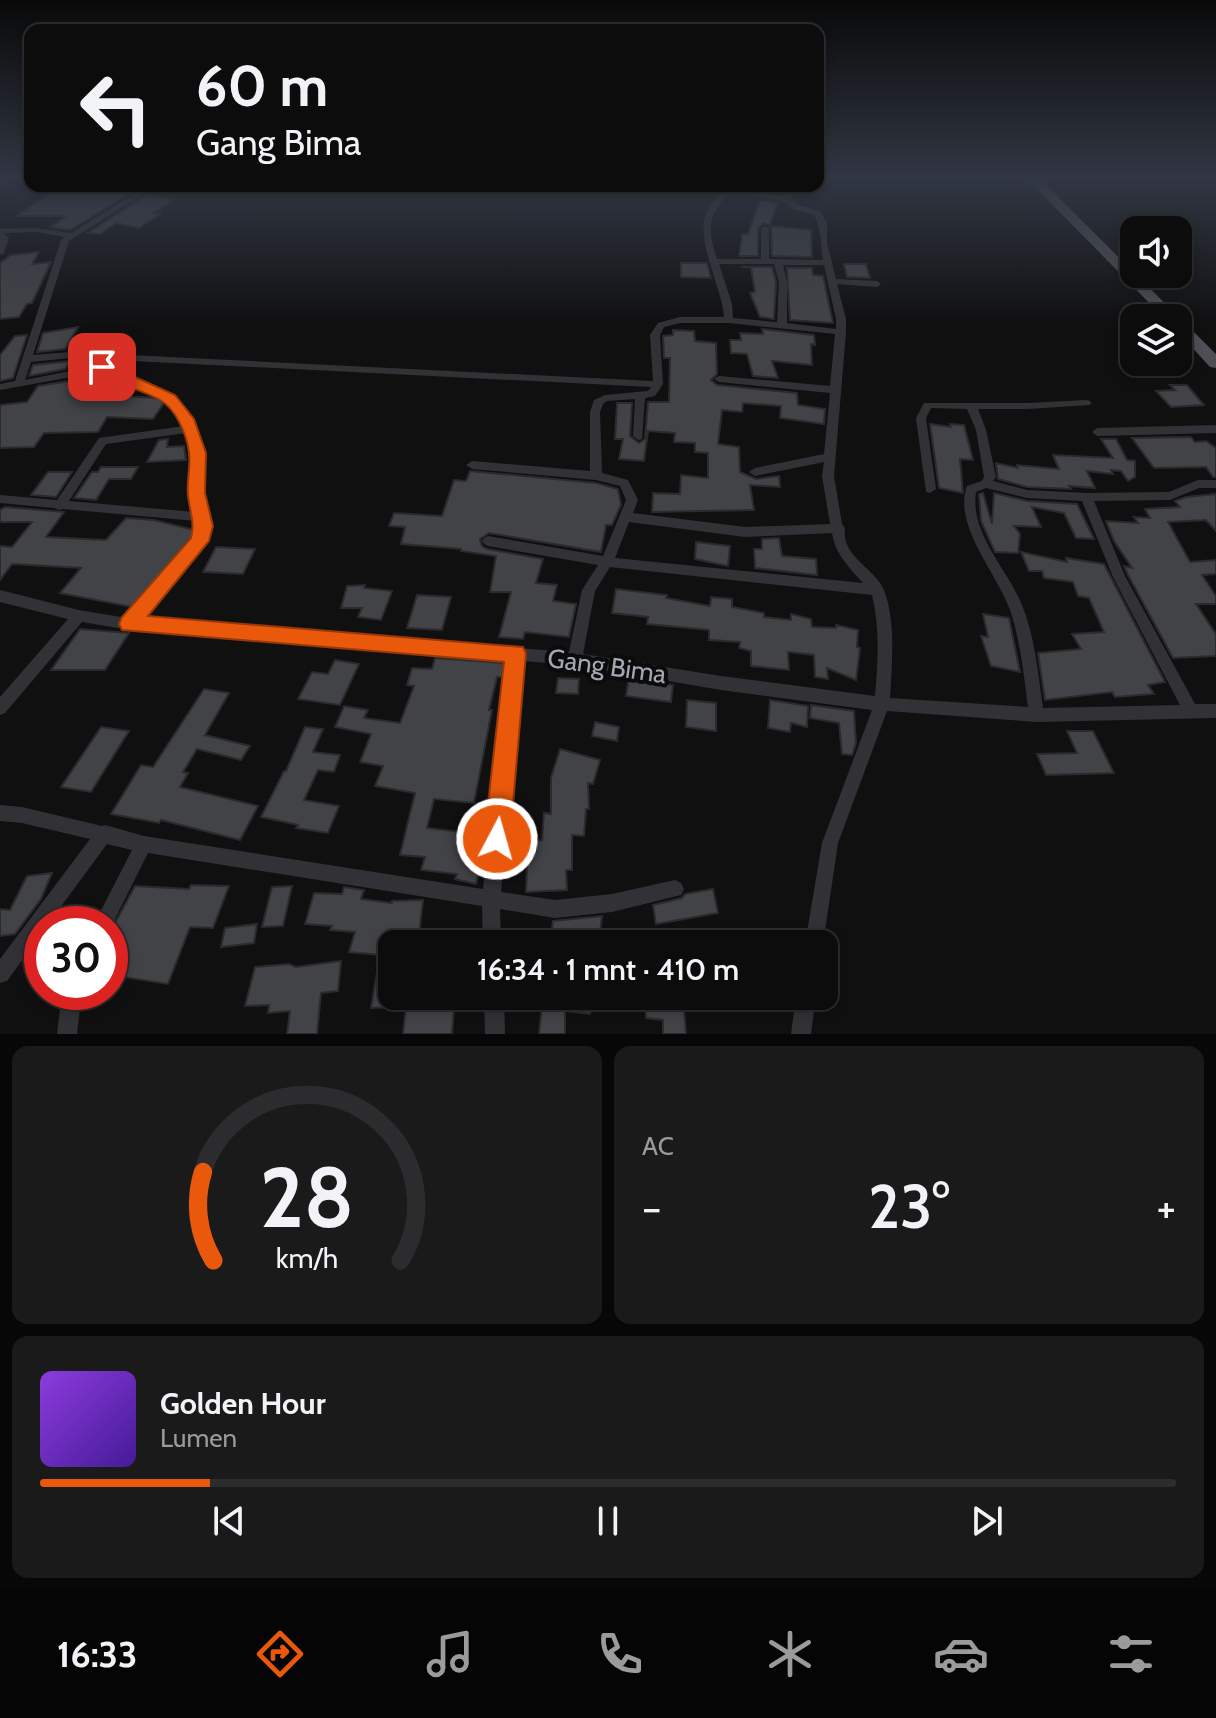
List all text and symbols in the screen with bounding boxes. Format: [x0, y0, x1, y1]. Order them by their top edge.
text: 60 m [196, 52, 328, 120]
icon: left [64, 56, 168, 160]
text: Gang Bima [196, 120, 361, 164]
map controls [1120, 216, 1192, 376]
button: sound [1120, 216, 1192, 288]
button: layers [1120, 304, 1192, 376]
pin [68, 333, 136, 401]
icon: arrive [80, 345, 124, 389]
street label: Gang Bima [546, 642, 669, 690]
position arrow [455, 797, 539, 881]
speed limit sign: 30 [24, 906, 128, 1010]
text: 16:34 · 1 mnt · 410 m [477, 951, 739, 988]
text: AC [642, 1130, 674, 1162]
text: 28 [260, 1147, 354, 1248]
text: 23° [868, 1170, 950, 1243]
text: − [642, 1181, 661, 1234]
text: + [1157, 1181, 1176, 1234]
text: km/h [276, 1240, 338, 1275]
text: Golden Hour [160, 1385, 326, 1422]
text: Lumen [160, 1422, 237, 1454]
icon: previous [207, 1499, 251, 1543]
icon: pause [586, 1499, 630, 1543]
icon: next [965, 1499, 1009, 1543]
icon: directions [252, 1626, 308, 1682]
icon: music [422, 1626, 478, 1682]
icon: phone [592, 1626, 648, 1682]
icon: climate [762, 1626, 818, 1682]
icon: car [933, 1626, 989, 1682]
icon: filters [1103, 1626, 1159, 1682]
text: 16:33 [57, 1632, 137, 1676]

